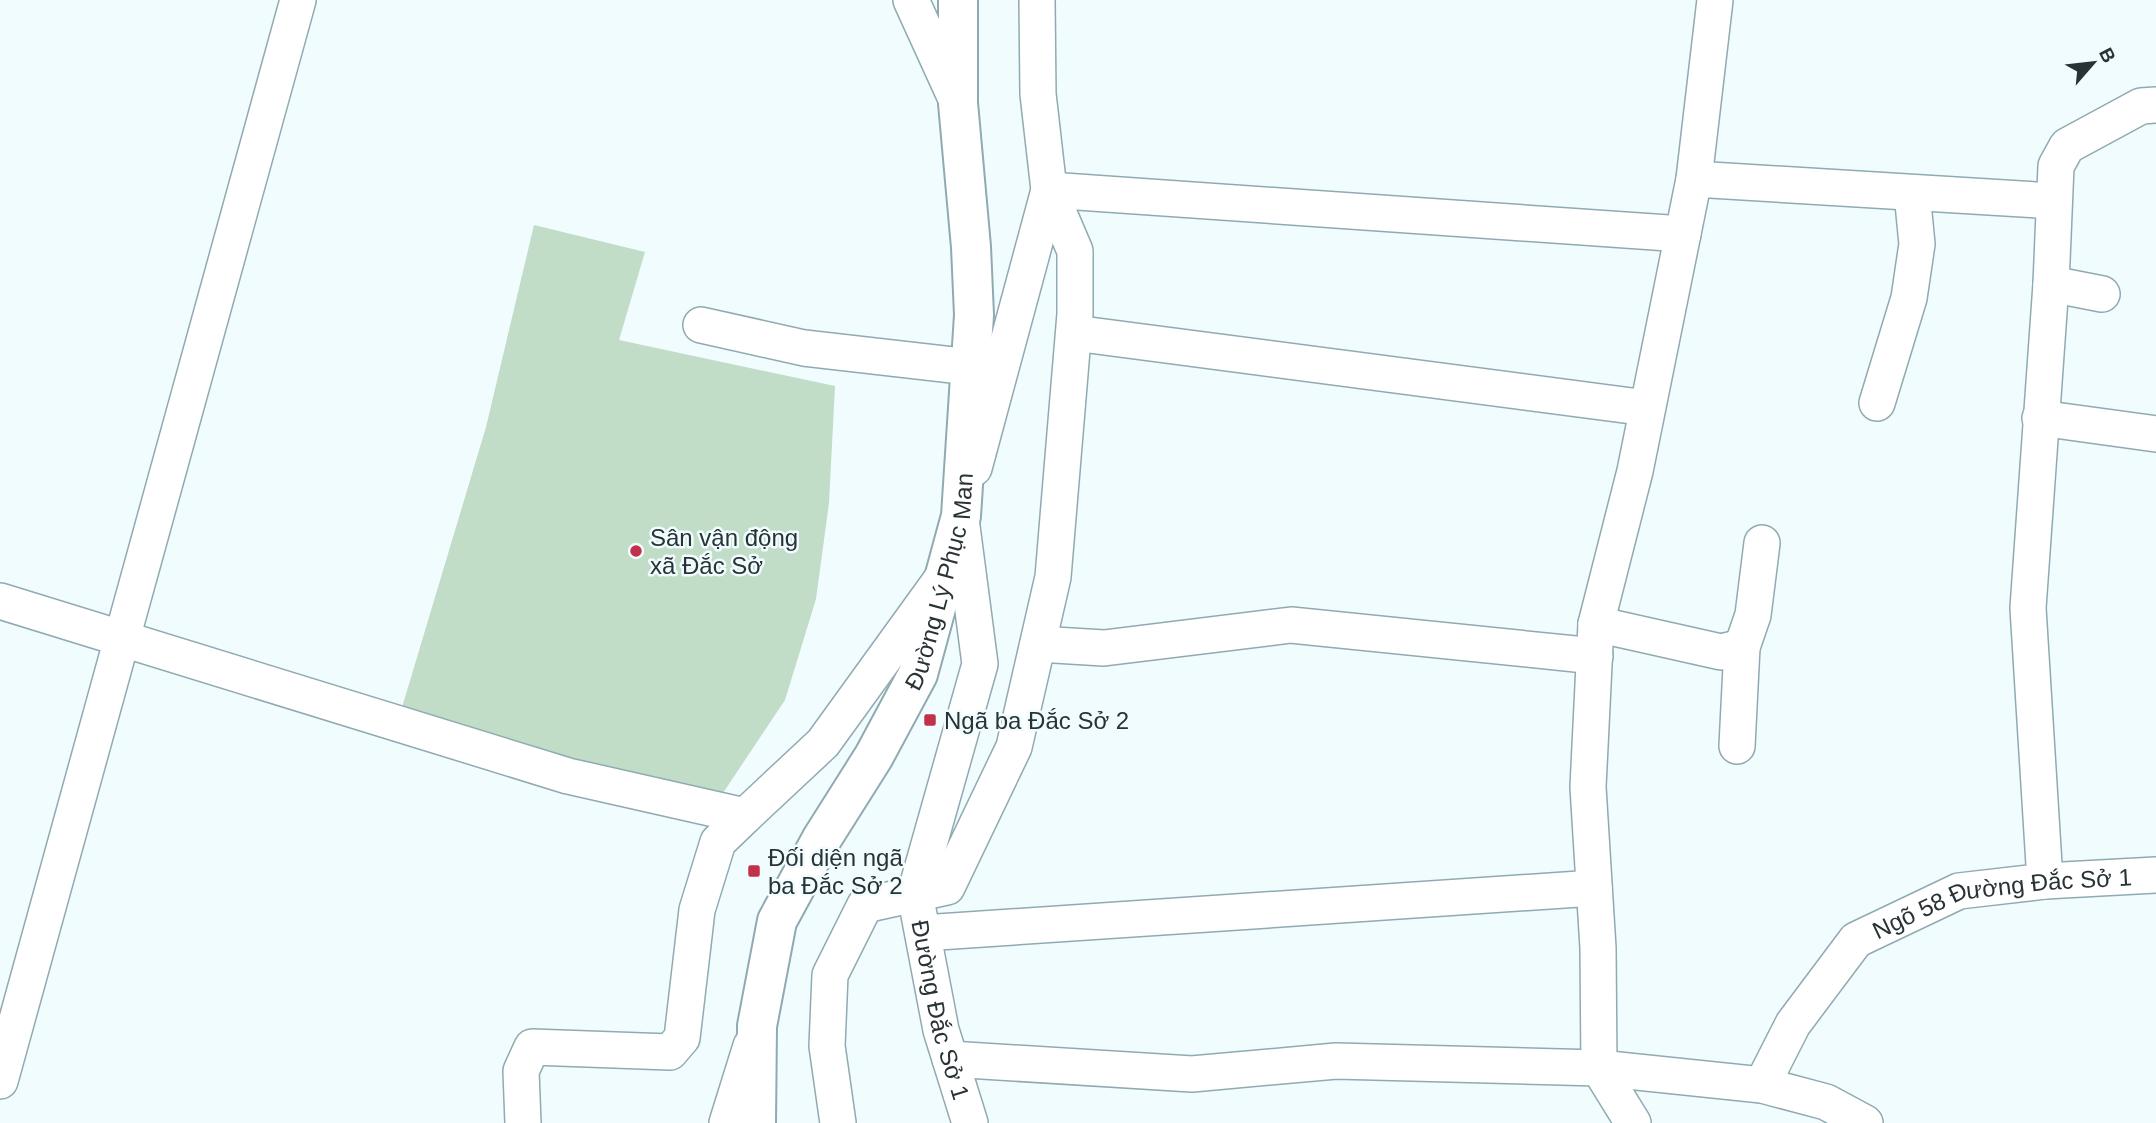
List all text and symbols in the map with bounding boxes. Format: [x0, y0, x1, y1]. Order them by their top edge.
north arrow [2058, 28, 2128, 98]
text: B [2095, 44, 2120, 66]
street label: Đường Lý Phục Man [899, 472, 977, 694]
place label: Sân vận động xã Đắc Sở [650, 524, 798, 579]
marker: Sân vận động xã Đắc Sở [628, 543, 644, 559]
place label: Ngã ba Đắc Sở 2 [944, 707, 1129, 734]
marker: Ngã ba Đắc Sở 2 [922, 712, 938, 728]
place label: Đối diện ngã ba Đắc Sở 2 [768, 844, 903, 899]
marker: Đối diện ngã ba Đắc Sở 2 [746, 863, 762, 879]
street label: Ngõ 58 Đường Đắc Sở 1 [1868, 863, 2132, 944]
street label: Đường Đắc Sở 1 [907, 918, 975, 1103]

